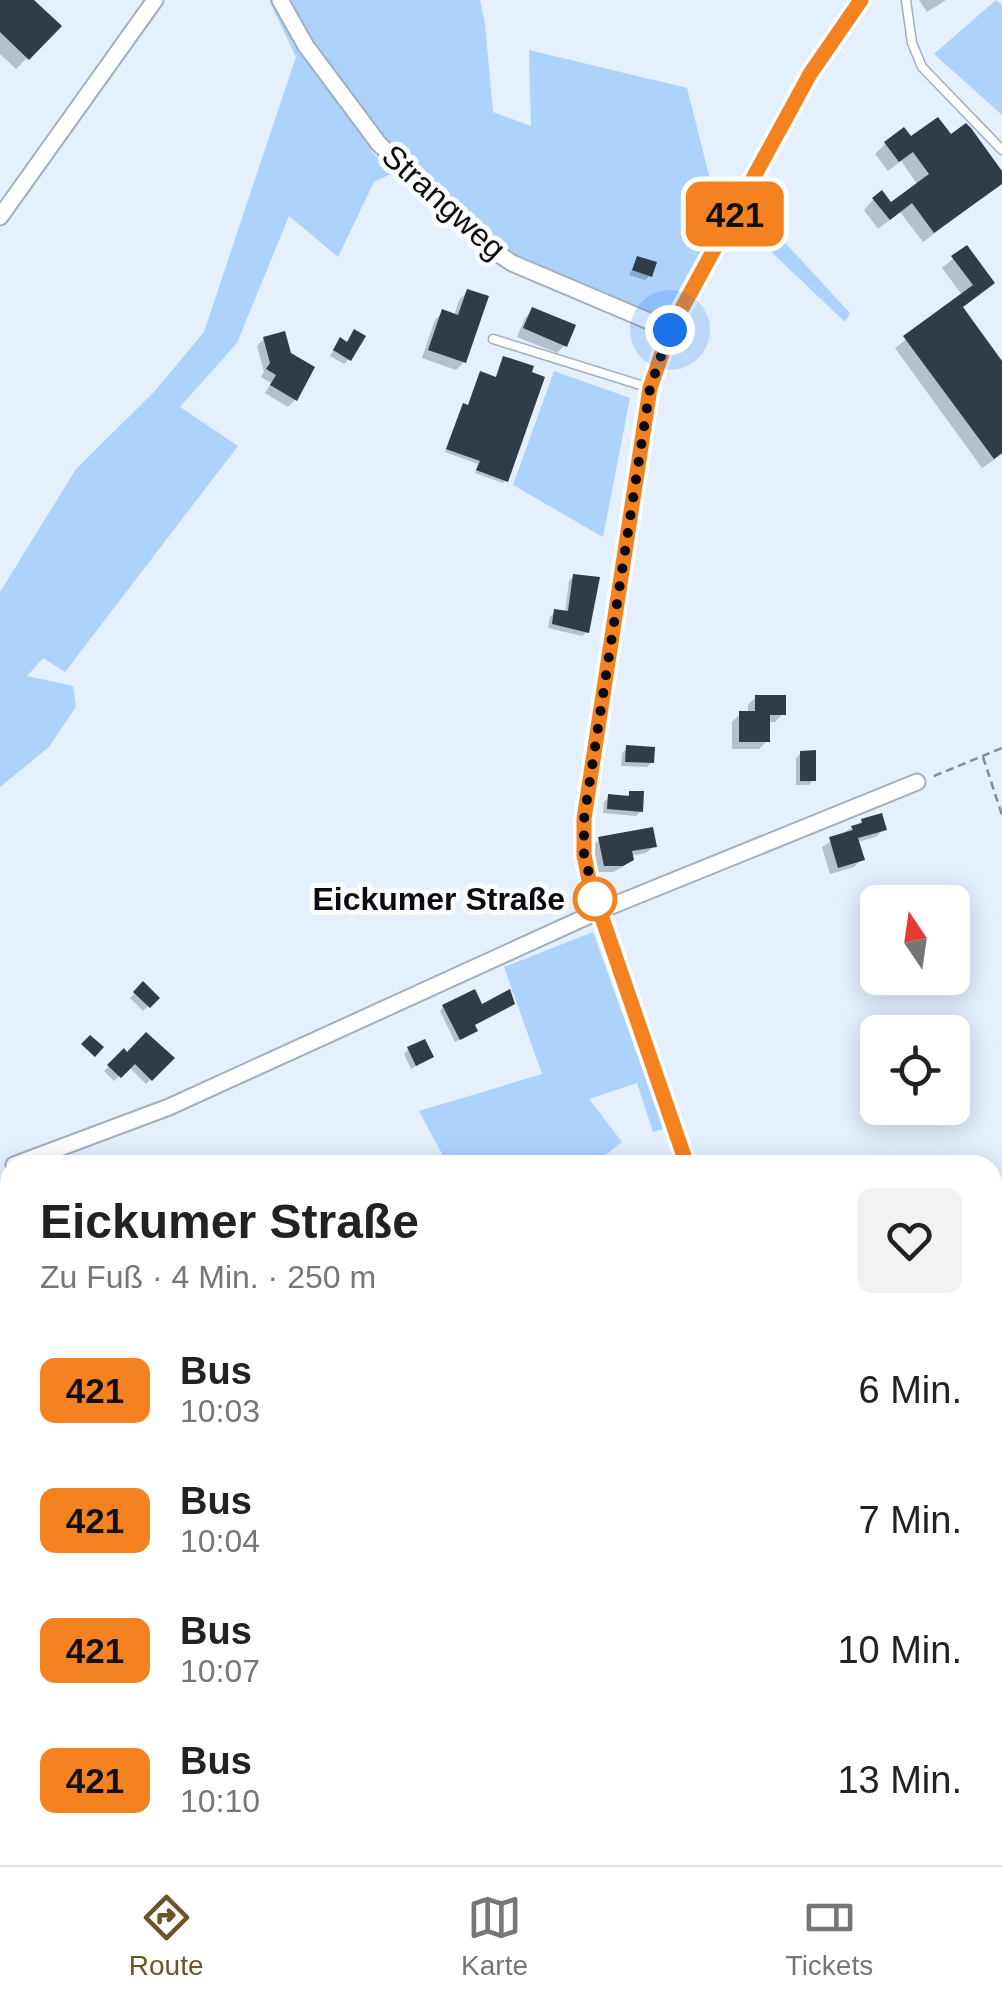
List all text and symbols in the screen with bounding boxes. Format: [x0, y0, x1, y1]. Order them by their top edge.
street label: Strangweg [375, 137, 513, 267]
line badge: 421 [678, 182, 792, 246]
text: 421 [706, 195, 764, 234]
your location [645, 305, 695, 355]
marker: Eickumer Straße [574, 878, 616, 920]
place label: Eickumer Straße [312, 881, 565, 917]
north arrow [860, 885, 970, 995]
map controls [860, 885, 970, 1125]
button: locate [860, 1015, 970, 1125]
button: heart [857, 1188, 962, 1293]
text: Eickumer Straße [40, 1195, 419, 1248]
text: Zu Fuß · 4 Min. · 250 m [40, 1259, 376, 1295]
text: Bus [180, 1350, 252, 1392]
text: 6 Min. [859, 1369, 962, 1411]
text: 421 [66, 1371, 124, 1410]
text: 10:03 [180, 1393, 260, 1429]
text: Bus [180, 1480, 252, 1522]
text: 7 Min. [859, 1499, 962, 1541]
text: 421 [66, 1501, 124, 1540]
text: 10:04 [180, 1523, 260, 1559]
text: Bus [180, 1610, 252, 1652]
text: 10 Min. [837, 1629, 962, 1671]
text: 421 [66, 1631, 124, 1670]
text: 10:07 [180, 1653, 260, 1689]
text: Bus [180, 1740, 252, 1782]
text: 13 Min. [837, 1759, 962, 1801]
text: 421 [66, 1761, 124, 1800]
text: 10:10 [180, 1783, 260, 1819]
tab: Route [129, 1890, 204, 1982]
tab: Karte [461, 1890, 528, 1982]
tab: Tickets [786, 1890, 873, 1982]

